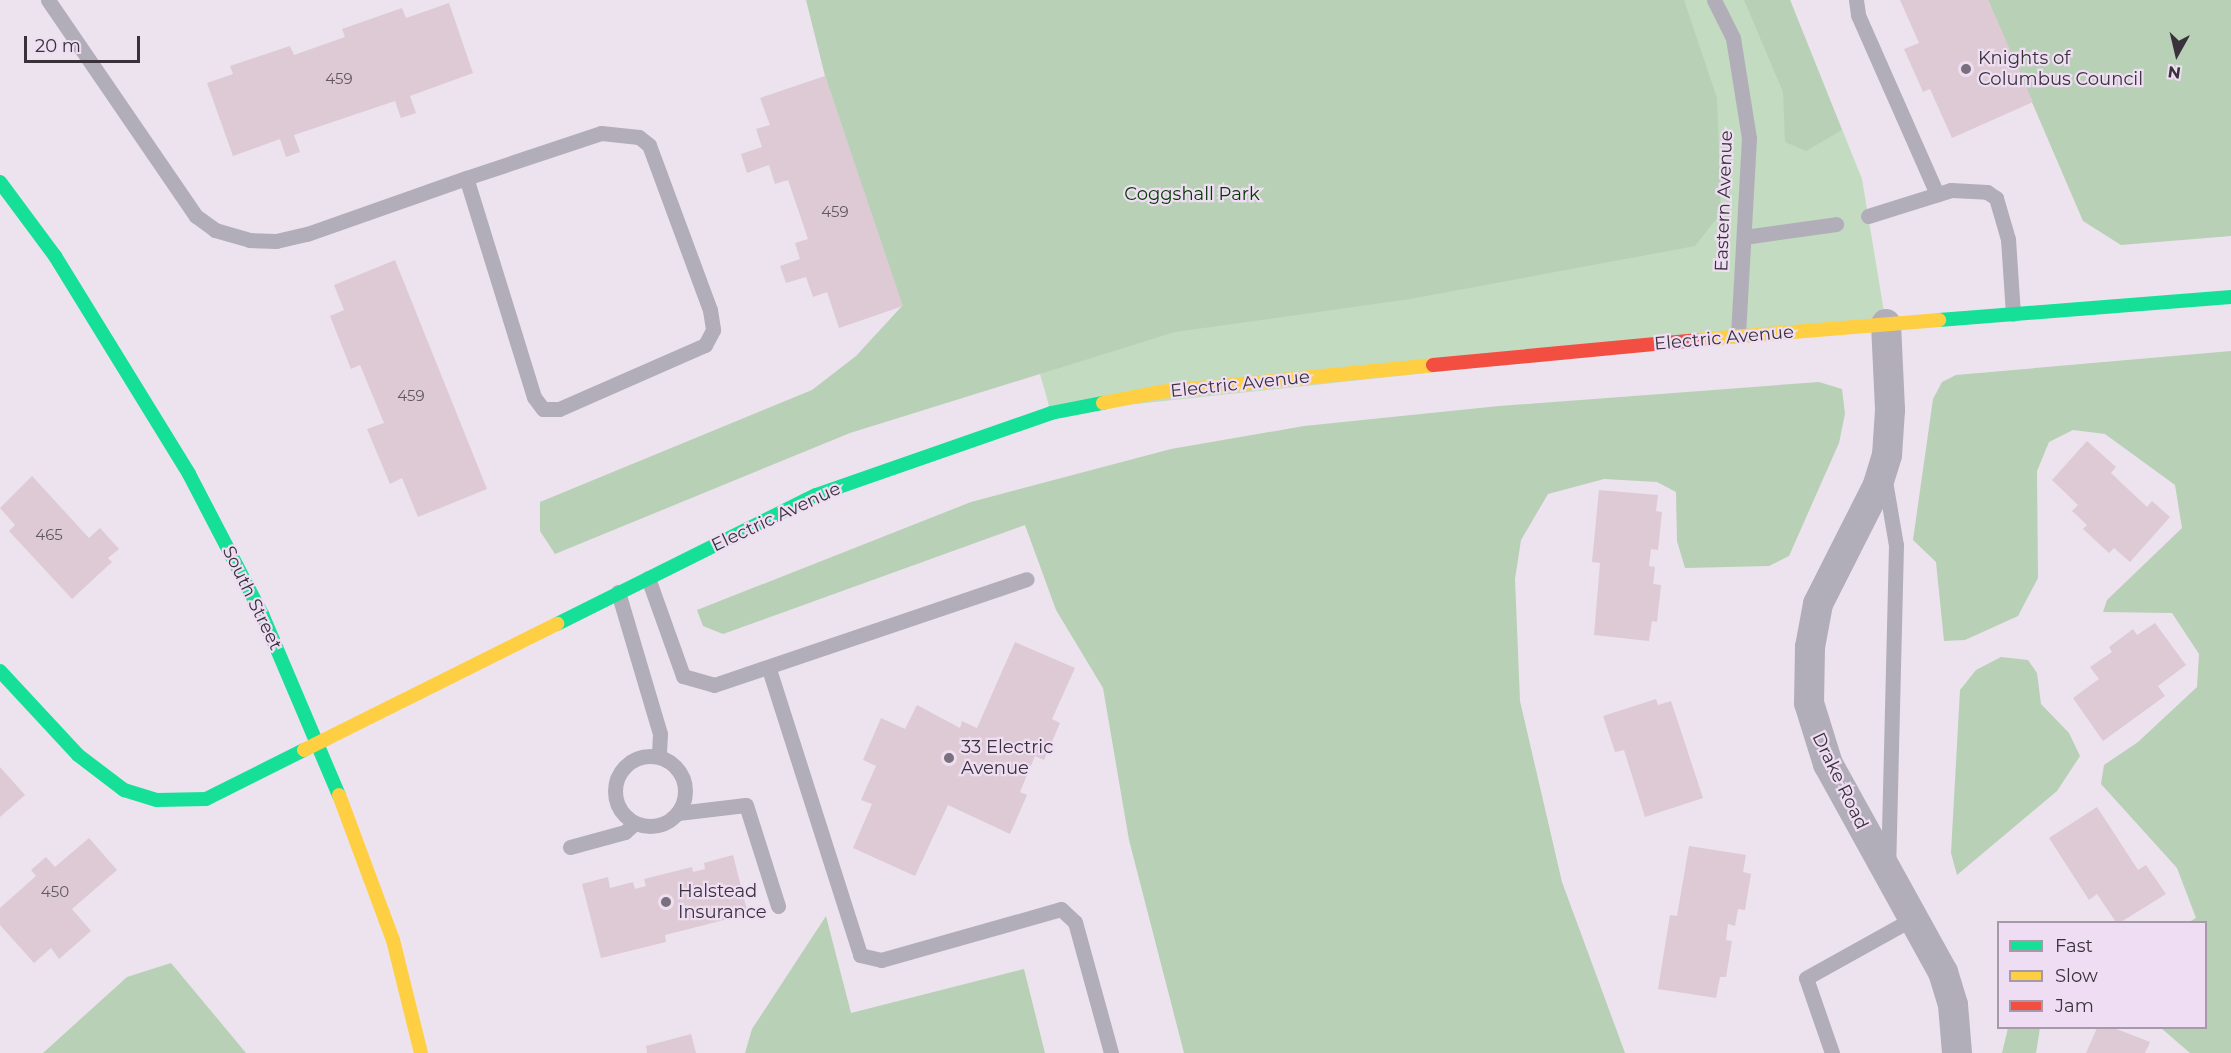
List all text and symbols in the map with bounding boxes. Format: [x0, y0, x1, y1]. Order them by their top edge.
scale bar [27, 24, 142, 62]
north arrow [2147, 24, 2207, 84]
text: 20 m [35, 35, 81, 57]
place label: Knights of Columbus Council [1978, 48, 2143, 90]
marker: Knights of Columbus Council [1959, 62, 1973, 76]
text: N [2167, 62, 2182, 83]
house number: 459 [325, 70, 353, 88]
street label: Eastern Avenue [1711, 130, 1737, 272]
park label: Coggshall Park [1124, 183, 1260, 205]
house number: 459 [821, 203, 849, 221]
street label: Electric Avenue [1653, 321, 1795, 355]
street label: Electric Avenue [1169, 366, 1311, 402]
house number: 459 [397, 387, 425, 405]
street label: Electric Avenue [708, 478, 844, 556]
house number: 465 [35, 526, 63, 544]
street label: South Street [218, 542, 286, 654]
street label: Drake Road [1807, 729, 1873, 833]
place label: 33 Electric Avenue [961, 737, 1053, 780]
marker: 33 Electric Avenue [942, 751, 956, 765]
place label: Halstead Insurance [678, 881, 767, 924]
house number: 450 [41, 883, 69, 901]
marker: Halstead Insurance [659, 895, 673, 909]
legend [1997, 921, 2207, 1029]
text: Fast [2055, 935, 2093, 957]
text: Slow [2055, 965, 2098, 987]
text: Jam [2055, 995, 2094, 1017]

